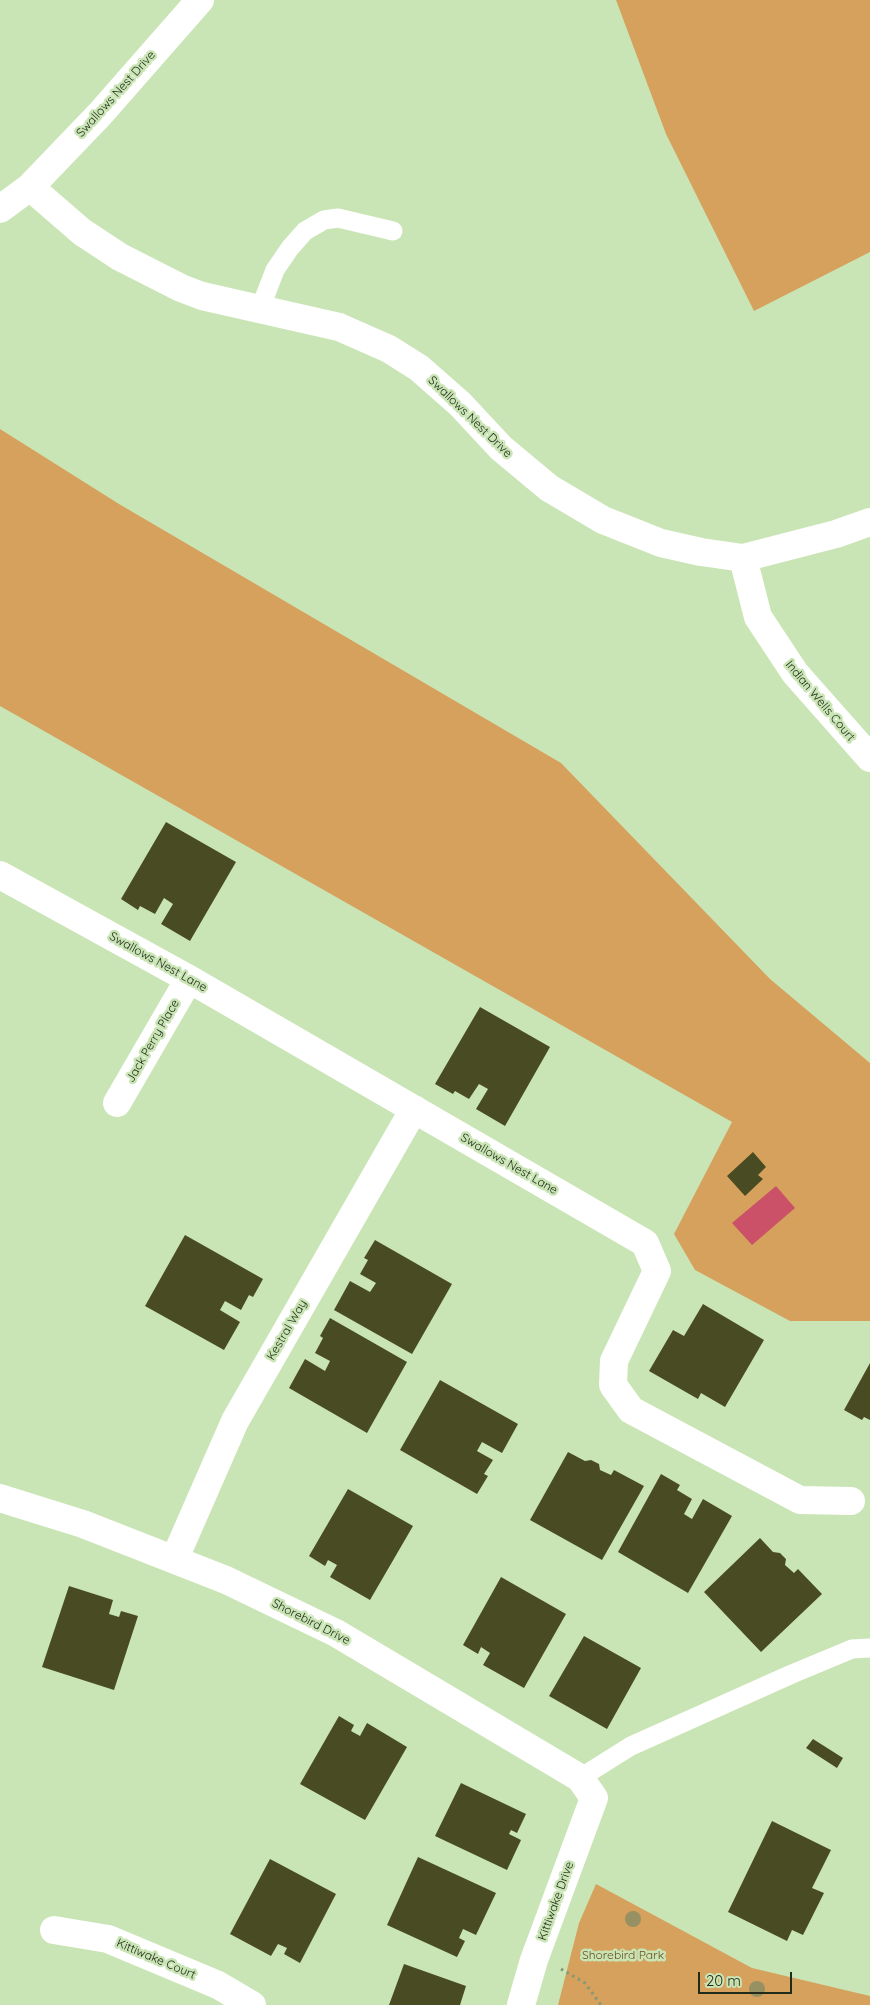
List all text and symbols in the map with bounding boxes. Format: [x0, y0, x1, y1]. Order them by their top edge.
street label: Swallows Nest Drive [74, 48, 158, 140]
street label: Swallows Nest Drive [425, 373, 515, 461]
street label: Indian Wells Court [782, 658, 858, 744]
street label: Swallows Nest Lane [107, 929, 209, 995]
street label: Jack Perry Place [123, 997, 183, 1085]
street label: Swallows Nest Lane [458, 1130, 560, 1198]
street label: Kestral Way [264, 1297, 310, 1363]
street label: Shorebird Drive [270, 1596, 352, 1648]
street label: Kittiwake Drive [535, 1860, 577, 1942]
street label: Kittiwake Court [114, 1936, 198, 1982]
park label: Shorebird Park [582, 1948, 664, 1962]
scale bar [700, 1962, 794, 1994]
text: 20 m [706, 1971, 741, 1990]

